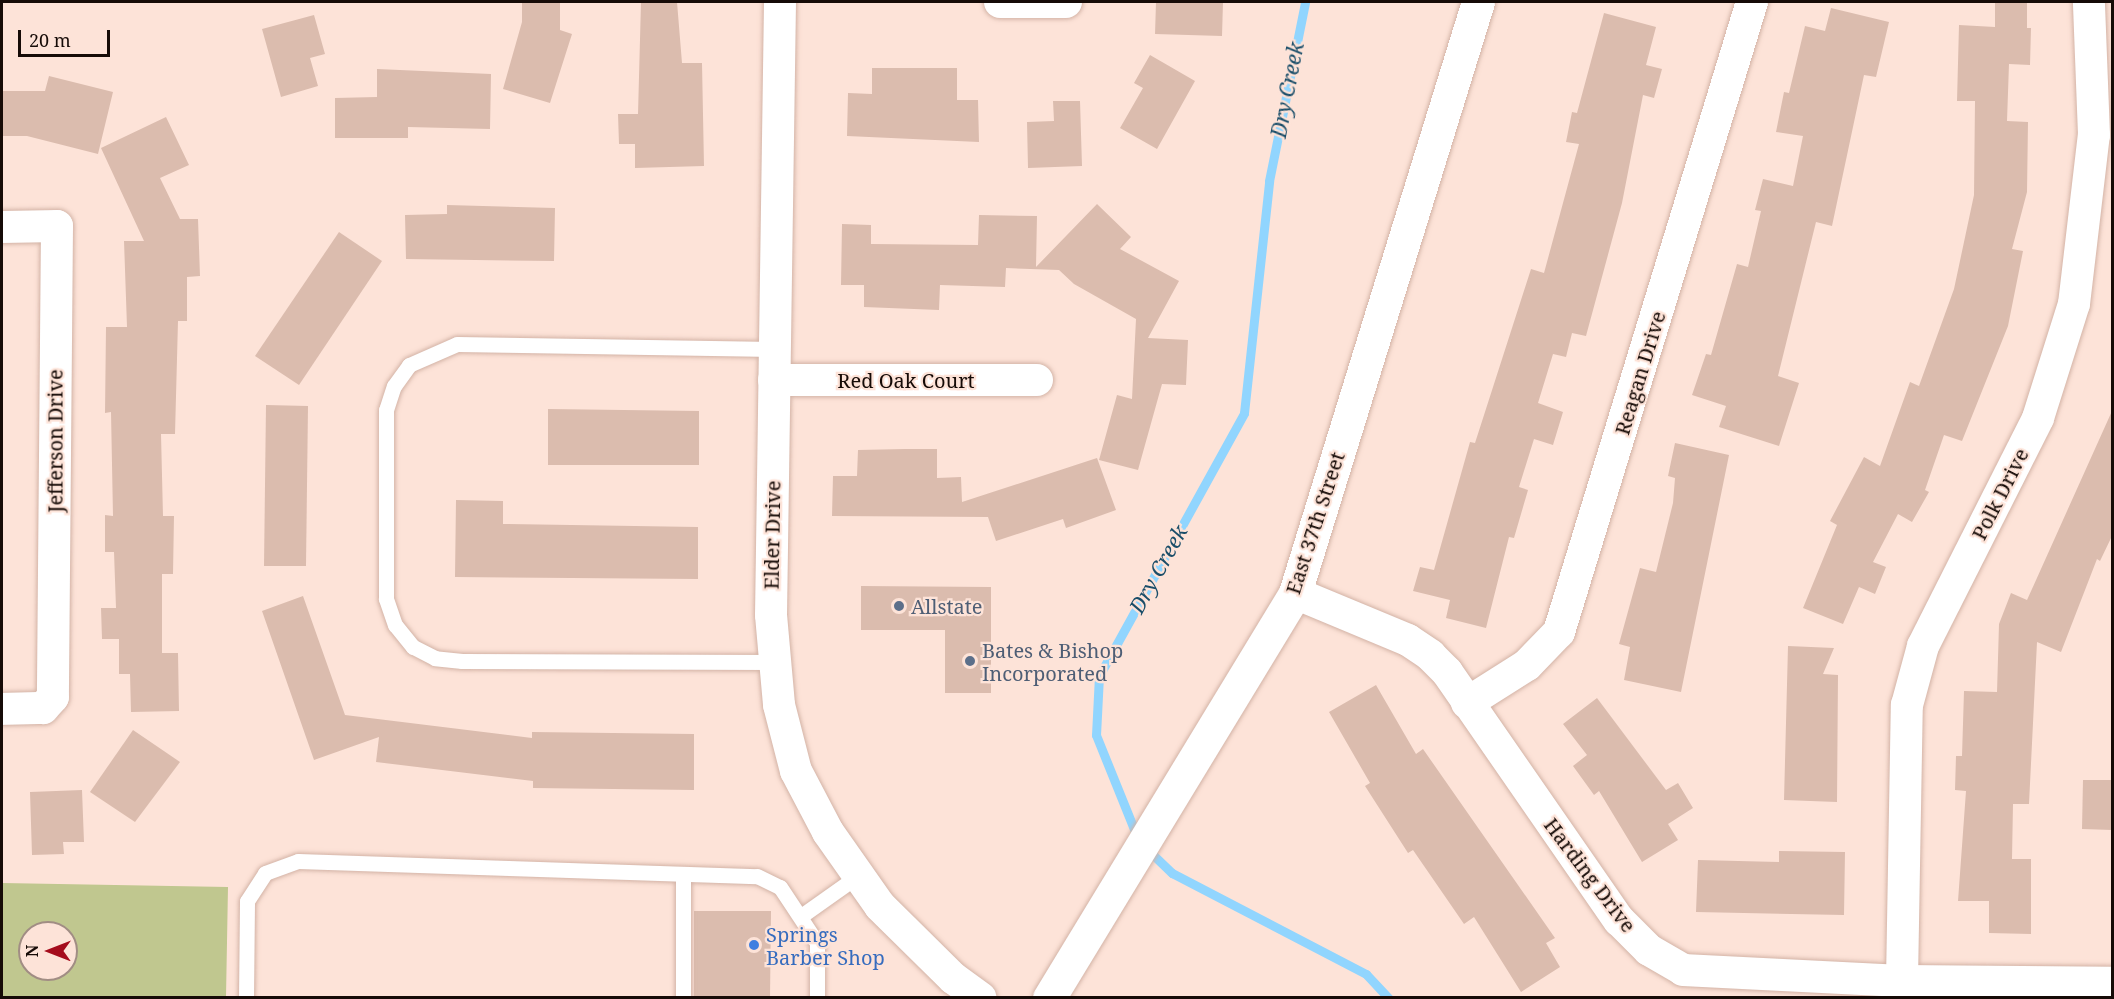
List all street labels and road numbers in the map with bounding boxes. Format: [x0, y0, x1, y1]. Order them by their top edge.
street label: Reagan Drive [1610, 308, 1670, 438]
street label: Red Oak Court [837, 368, 975, 392]
street label: Jefferson Drive [43, 369, 67, 513]
street label: Polk Drive [1967, 444, 2033, 544]
street label: East 37th Street [1281, 449, 1349, 597]
street label: Elder Drive [759, 480, 785, 590]
street label: Harding Drive [1539, 813, 1641, 937]

